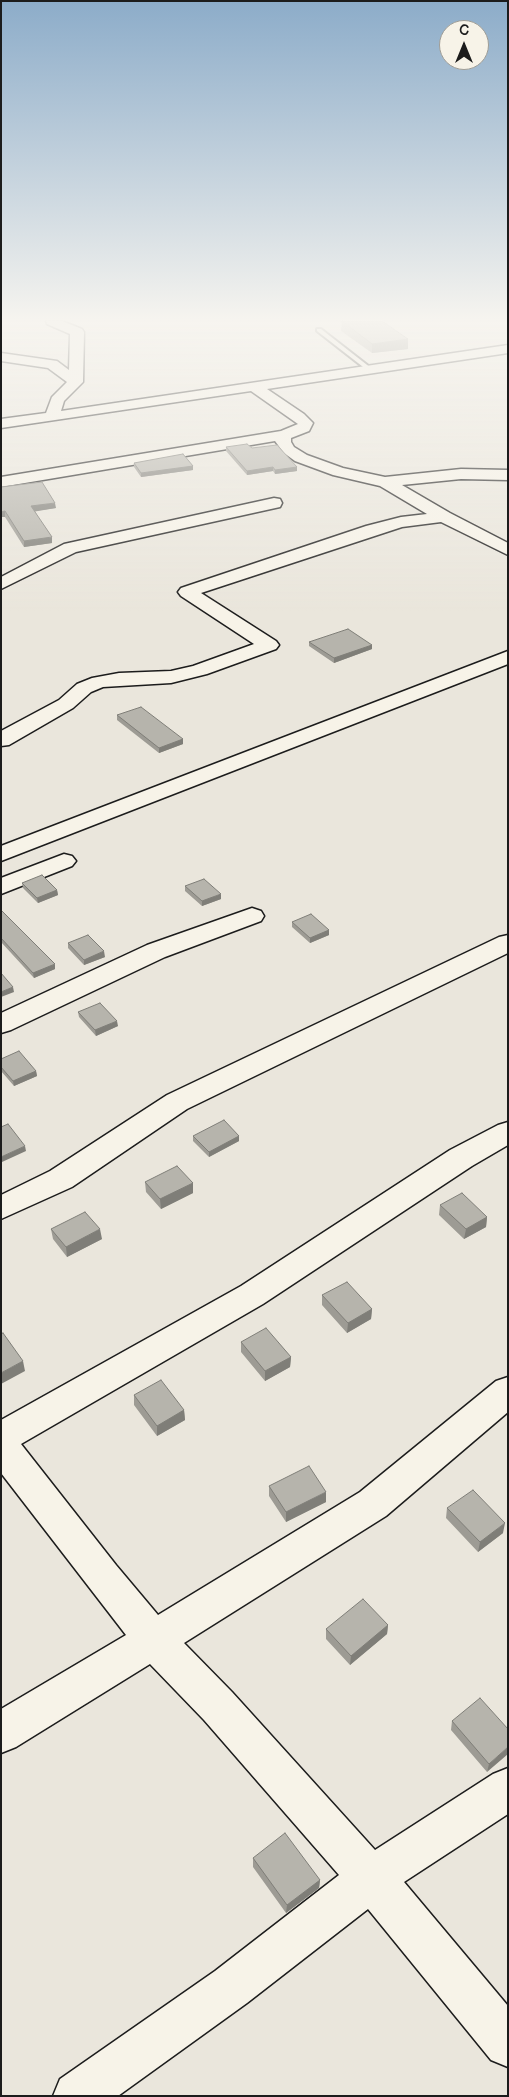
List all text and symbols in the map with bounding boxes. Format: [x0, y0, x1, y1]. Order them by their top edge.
north arrow [439, 20, 489, 70]
text: С [459, 22, 469, 39]

